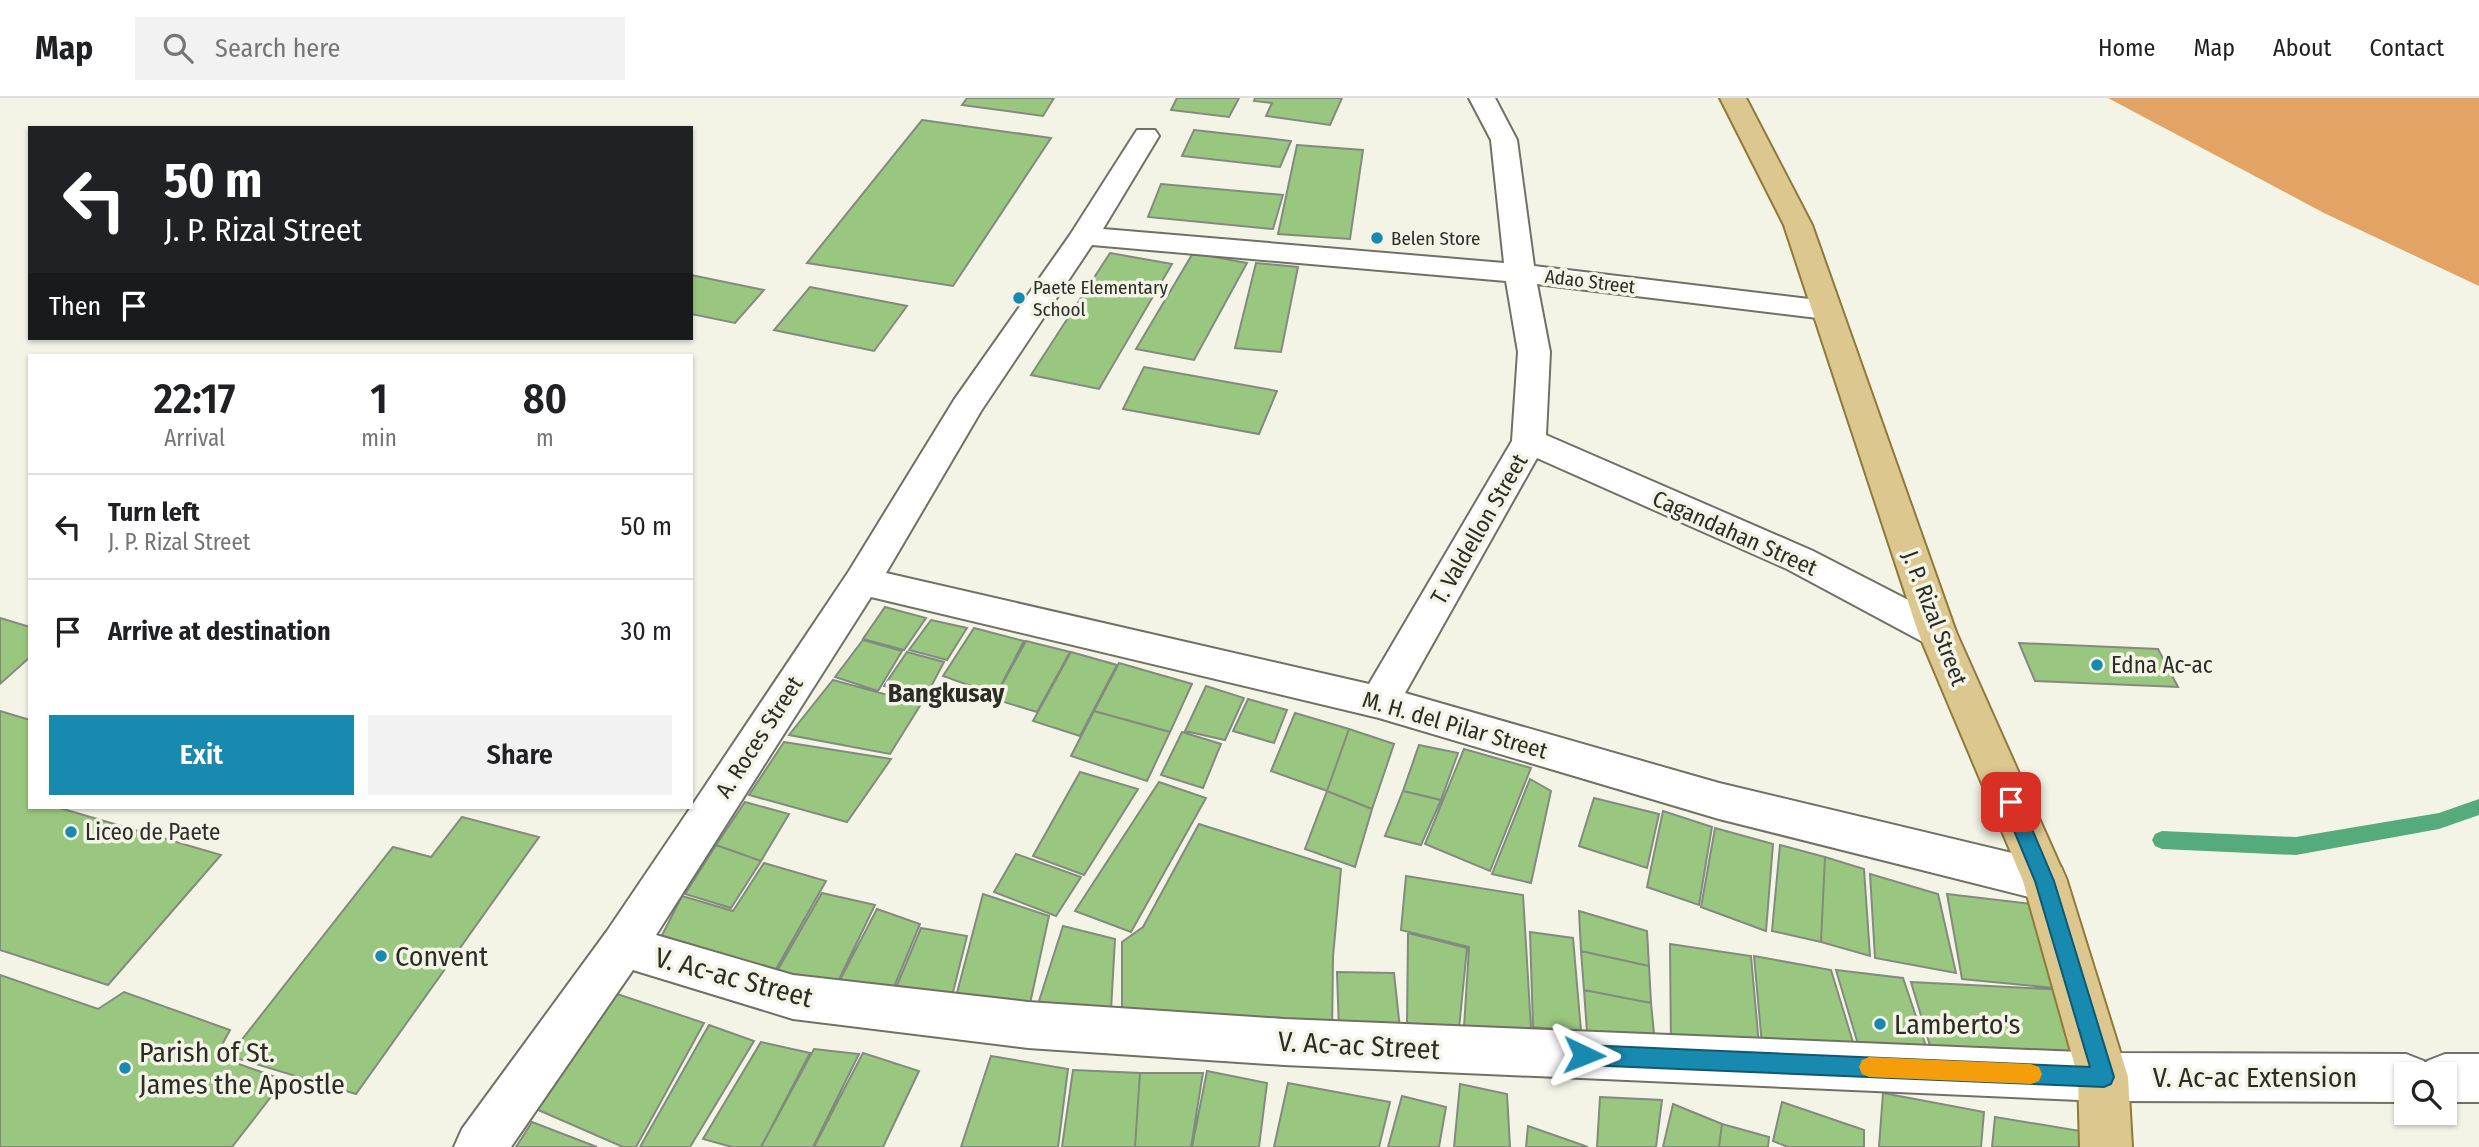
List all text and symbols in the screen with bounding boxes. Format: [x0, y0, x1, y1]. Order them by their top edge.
search box [135, 17, 625, 80]
text: Map [35, 28, 93, 68]
icon: search [159, 29, 197, 67]
text: Search here [215, 33, 340, 64]
text: Home [2098, 34, 2155, 62]
text: Map [2193, 34, 2235, 62]
text: About [2273, 34, 2331, 62]
text: Contact [2369, 34, 2444, 62]
text: 50 m [164, 151, 262, 210]
icon: left [49, 154, 140, 245]
text: J. P. Rizal Street [164, 211, 362, 249]
place label: Belen Store [1391, 227, 1480, 250]
marker: Belen Store [1369, 230, 1385, 246]
street label: Adao Street [1544, 265, 1637, 299]
place label: Paete Elementary School [1033, 276, 1169, 321]
icon: arrive [115, 287, 153, 325]
marker: Paete Elementary School [1011, 290, 1027, 306]
text: Then [49, 291, 101, 322]
text: 22:17 [154, 374, 236, 424]
text: 1 [370, 374, 388, 424]
text: 80 [523, 374, 567, 424]
text: Arrival [164, 424, 225, 452]
text: min [361, 424, 397, 452]
text: m [536, 424, 554, 452]
street label: T. Valdellon Street [1425, 448, 1534, 609]
street label: Cagandahan Street [1648, 484, 1822, 582]
text: Turn left [108, 497, 200, 528]
icon: left [49, 508, 87, 546]
text: 50 m [620, 511, 672, 542]
text: J. P. Rizal Street [108, 528, 250, 556]
street label: J. P. Rizal Street [1896, 547, 1974, 690]
icon: arrive [49, 613, 87, 651]
text: Arrive at destination [108, 616, 331, 647]
text: 30 m [621, 616, 672, 647]
place label: Edna Ac-ac [2111, 651, 2213, 679]
marker: Edna Ac-ac [2089, 657, 2105, 673]
street label: A. Roces Street [709, 671, 809, 803]
district label: Bangkusay [888, 678, 1005, 709]
street label: M. H. del Pilar Street [1359, 685, 1551, 765]
button: Exit [49, 715, 354, 795]
button: Share [368, 715, 672, 795]
pin [1981, 772, 2041, 832]
icon: arrive [1992, 783, 2030, 821]
place label: Liceo de Paete [85, 818, 220, 846]
marker: Liceo de Paete [63, 824, 79, 840]
place label: Convent [395, 940, 489, 973]
street label: V. Ac-ac Street [651, 941, 817, 1015]
marker: Convent [373, 948, 389, 964]
place label: Lamberto's [1894, 1008, 2020, 1041]
marker: Lamberto's [1872, 1016, 1888, 1032]
position arrow [1547, 1018, 1621, 1092]
street label: V. Ac-ac Street [1277, 1025, 1442, 1066]
place label: Parish of St. James the Apostle [139, 1036, 345, 1101]
marker: Parish of St. James the Apostle [117, 1060, 133, 1076]
street label: V. Ac-ac Extension [2153, 1061, 2357, 1094]
map controls [2394, 1062, 2457, 1125]
button: search [2394, 1062, 2457, 1125]

